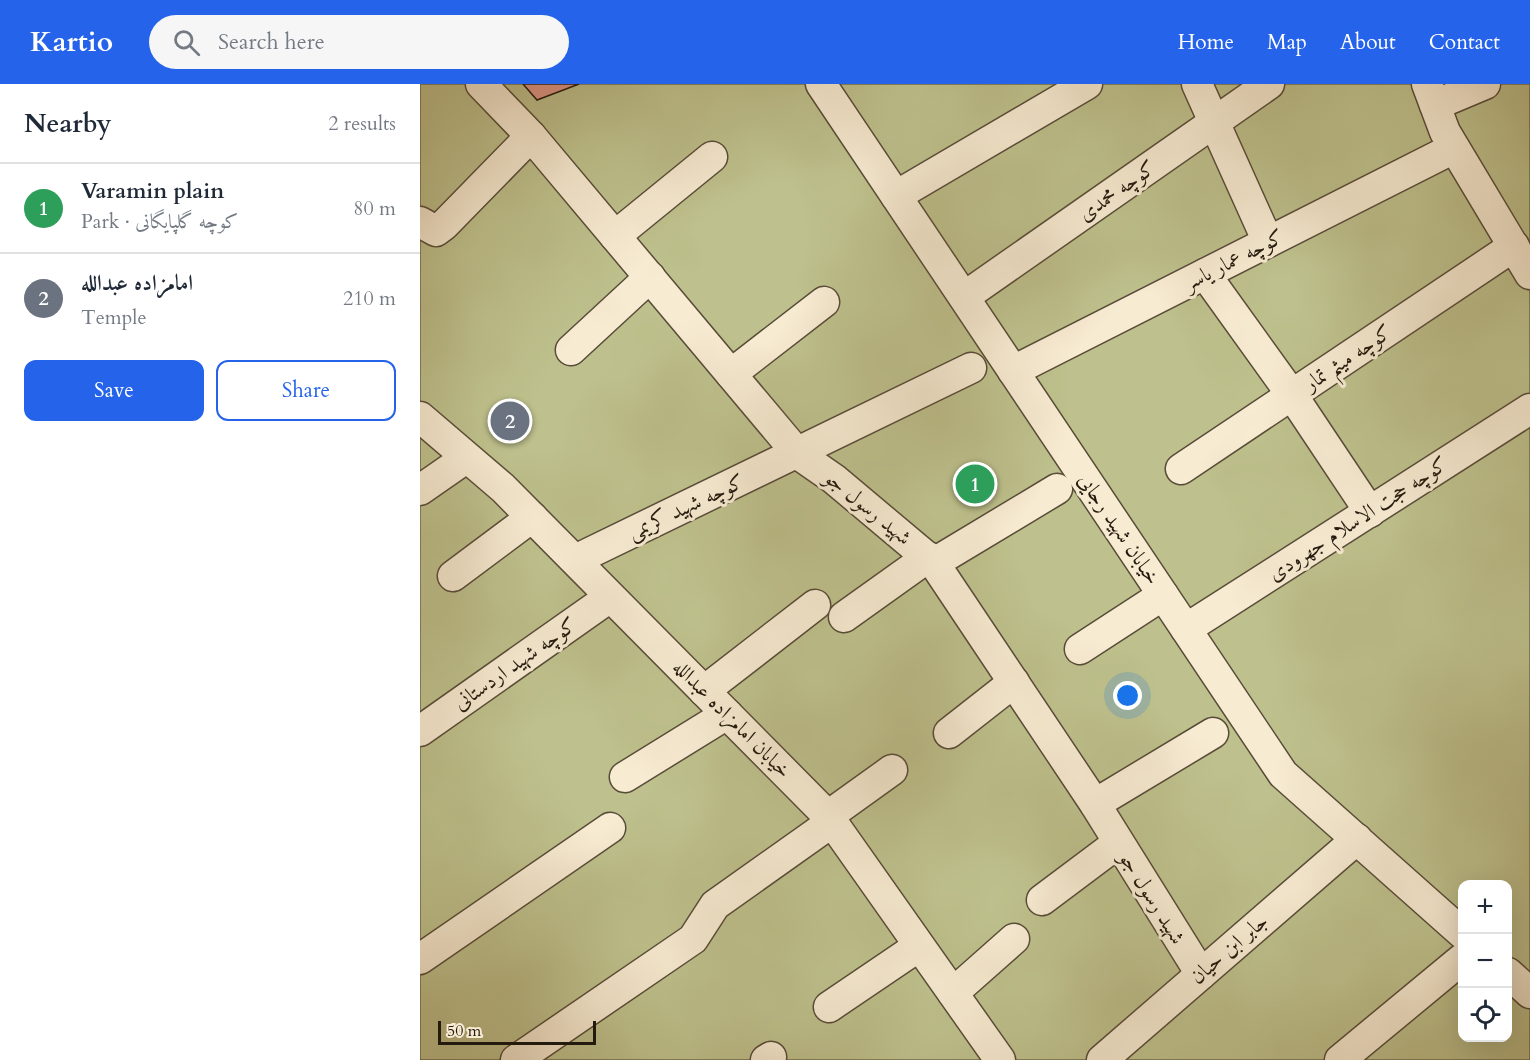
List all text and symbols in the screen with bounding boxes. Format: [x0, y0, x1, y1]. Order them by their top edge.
search box [149, 15, 569, 69]
text: Kartio [30, 23, 113, 61]
icon: search [170, 26, 203, 59]
text: Search here [218, 27, 325, 57]
text: Home [1178, 28, 1234, 57]
text: Map [1267, 28, 1307, 57]
text: About [1340, 28, 1396, 57]
text: Contact [1429, 28, 1500, 57]
text: Nearby [24, 106, 112, 141]
text: 2 results [328, 110, 396, 137]
street label: کوچه محمدی [1072, 154, 1162, 228]
text: Varamin plain [81, 176, 224, 206]
text: 1 [38, 195, 49, 222]
text: 80 m [353, 195, 396, 222]
text: Park · کوچه گلپایگانی [81, 208, 238, 235]
street label: کوچه عمار یاسر [1177, 222, 1289, 299]
text: امامزاده عبدالله [81, 268, 193, 298]
text: 2 [38, 285, 49, 312]
text: 210 m [343, 285, 396, 312]
text: Temple [81, 304, 146, 331]
street label: کوچه میثم تمار [1297, 318, 1401, 404]
button: Save [24, 360, 204, 421]
button: Share [216, 360, 396, 421]
pin: 2 [490, 398, 530, 444]
street label: کوچه حجت الاسلام جهرودی [1262, 450, 1455, 591]
pin: 1 [956, 462, 994, 506]
street label: شهید رسول جو [817, 463, 918, 552]
street label: کوچه شهید کریمی [623, 467, 749, 547]
street label: خیابان شهید رجایی [1071, 467, 1167, 591]
street label: کوچه شهید اردستانی [447, 611, 583, 717]
street label: خیابان امامزاده عبدالله [666, 653, 798, 785]
your location [1113, 681, 1142, 710]
street label: شهید رسول جو [1111, 844, 1192, 950]
map controls [1458, 880, 1512, 1042]
button: + [1458, 880, 1512, 934]
street label: جابر ابن حیان [1184, 907, 1274, 991]
button: − [1458, 934, 1512, 988]
button: locate [1458, 988, 1512, 1042]
scale bar [438, 1018, 596, 1046]
text: 50 m [447, 1020, 481, 1042]

